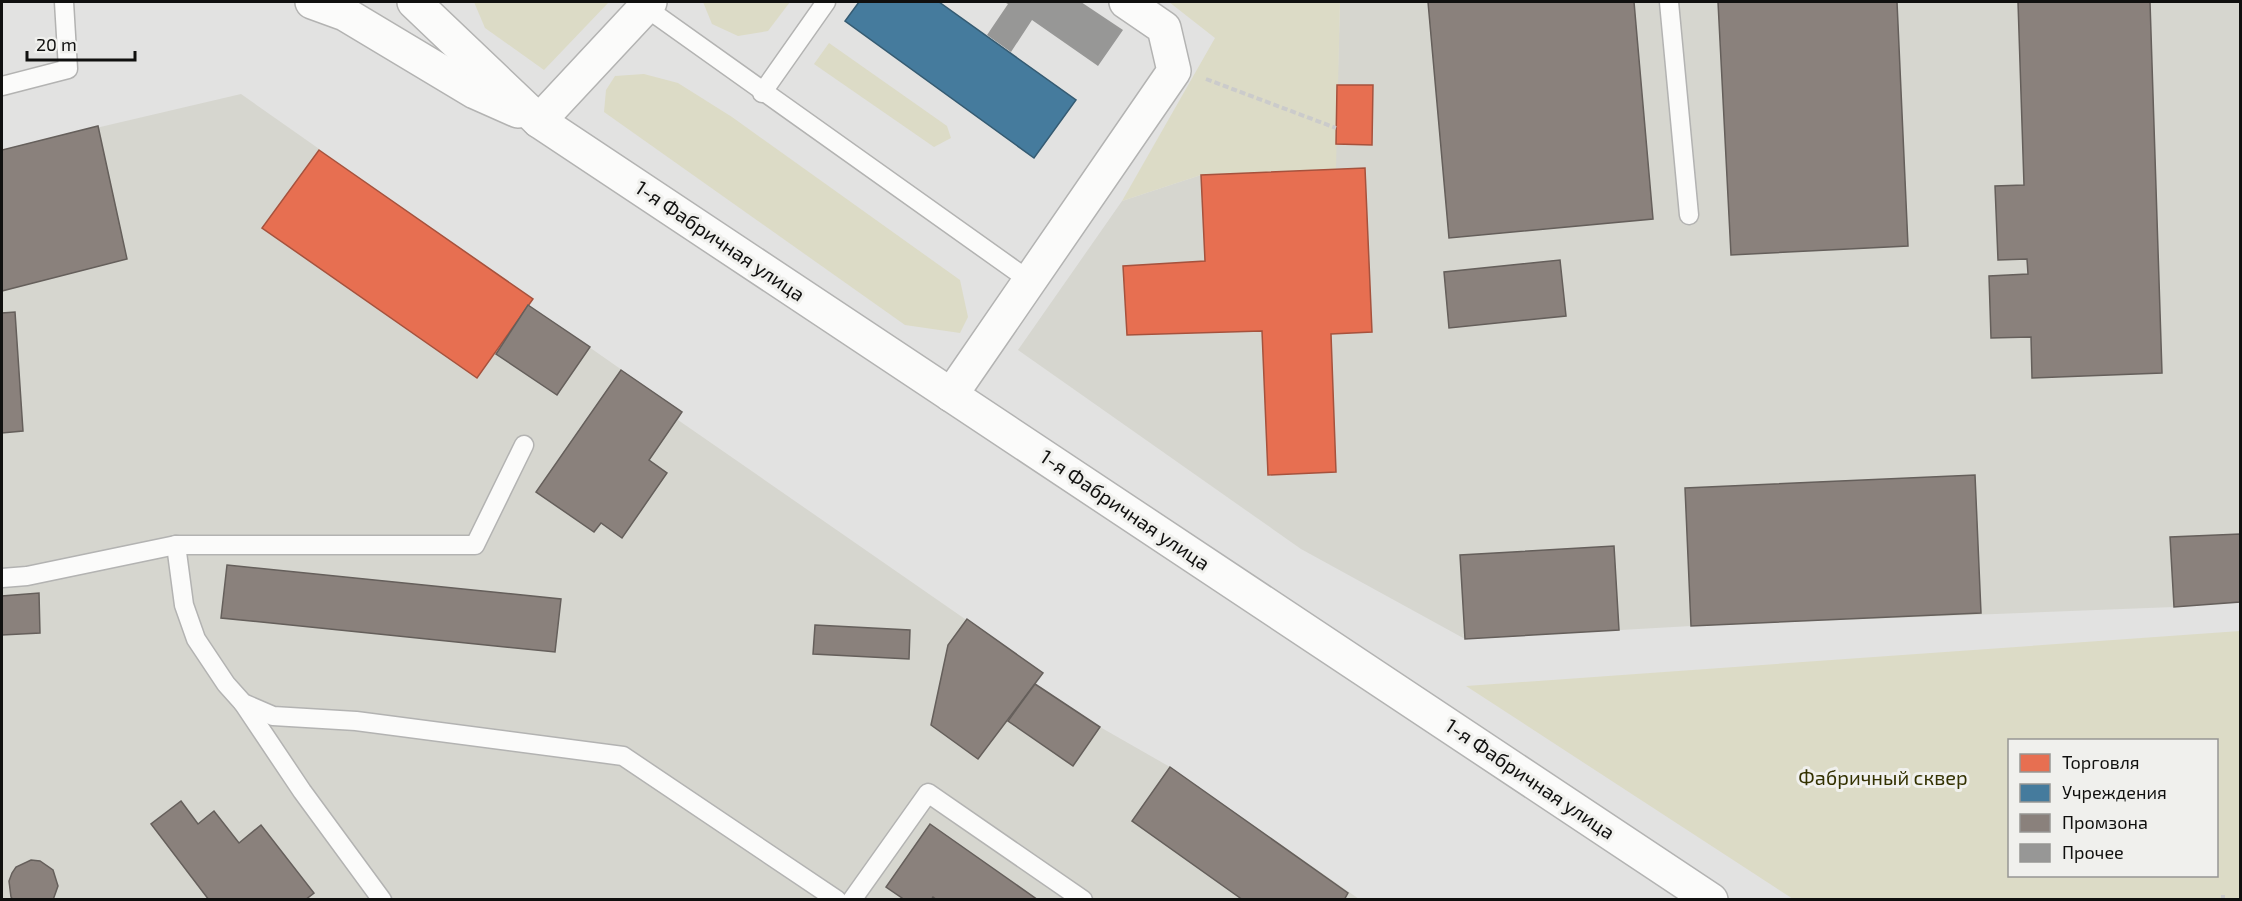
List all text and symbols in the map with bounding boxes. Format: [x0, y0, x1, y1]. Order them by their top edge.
scale bar [27, 24, 135, 62]
text: 20 m [36, 33, 77, 55]
street label: 1-я Фабричная улица [631, 175, 810, 307]
street label: 1-я Фабричная улица [1036, 444, 1215, 576]
street label: 1-я Фабричная улица [1441, 713, 1620, 845]
legend [2008, 739, 2218, 877]
text: Торговля [2062, 751, 2140, 773]
park label: Фабричный сквер [1798, 765, 1968, 789]
text: Учреждения [2062, 781, 2167, 803]
text: Промзона [2062, 811, 2148, 833]
text: Прочее [2062, 841, 2124, 863]

